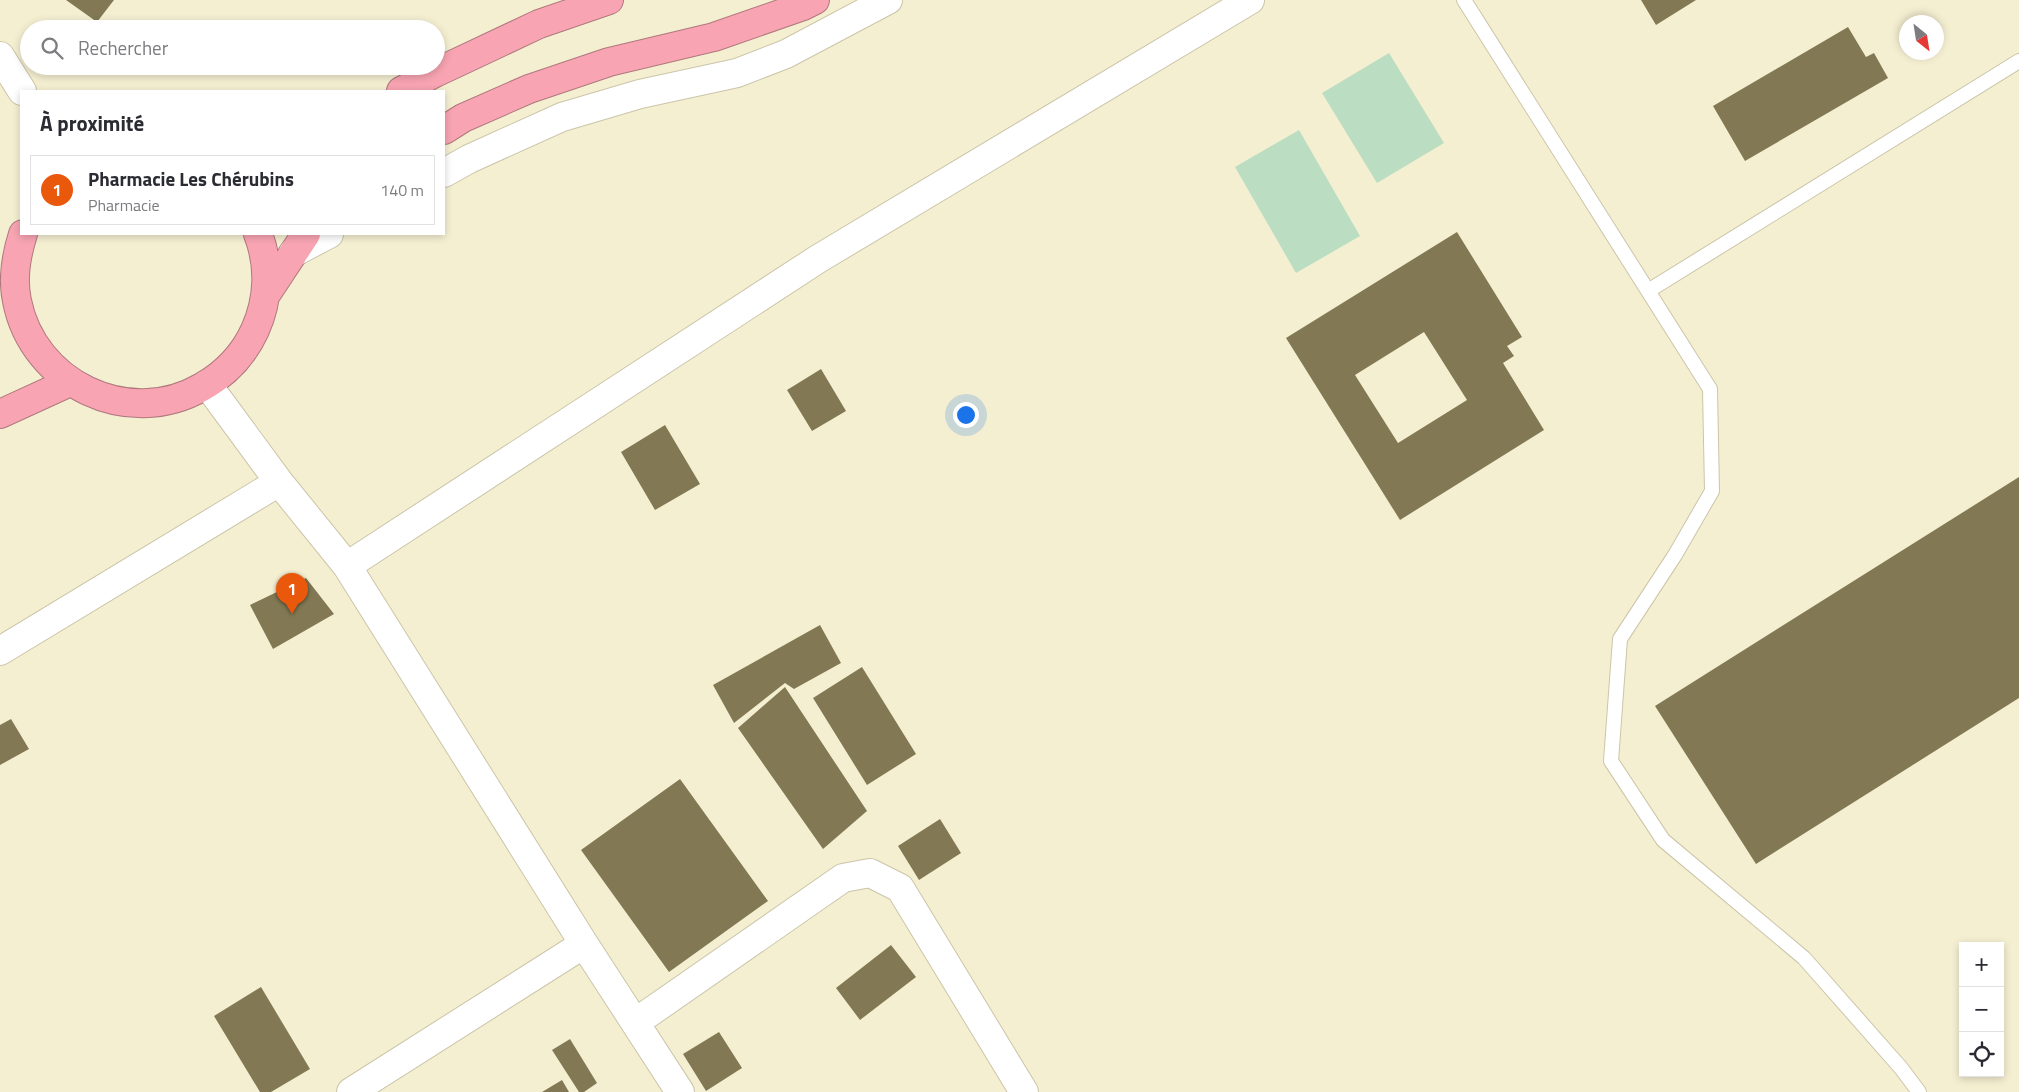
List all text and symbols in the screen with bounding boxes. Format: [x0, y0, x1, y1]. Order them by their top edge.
north arrow [1899, 15, 1944, 60]
search box [20, 20, 445, 75]
text: Rechercher [78, 33, 168, 62]
icon: search [38, 34, 66, 62]
text: À proximité [40, 107, 144, 139]
text: Pharmacie Les Chérubins [88, 164, 294, 193]
text: 1 [53, 178, 61, 202]
text: 140 m [380, 178, 424, 202]
text: Pharmacie [88, 193, 160, 217]
your location [953, 402, 979, 428]
pin: 1 [276, 573, 308, 614]
map controls [1959, 942, 2004, 1077]
button: + [1959, 942, 2004, 987]
button: − [1959, 987, 2004, 1032]
button: locate [1959, 1032, 2004, 1077]

